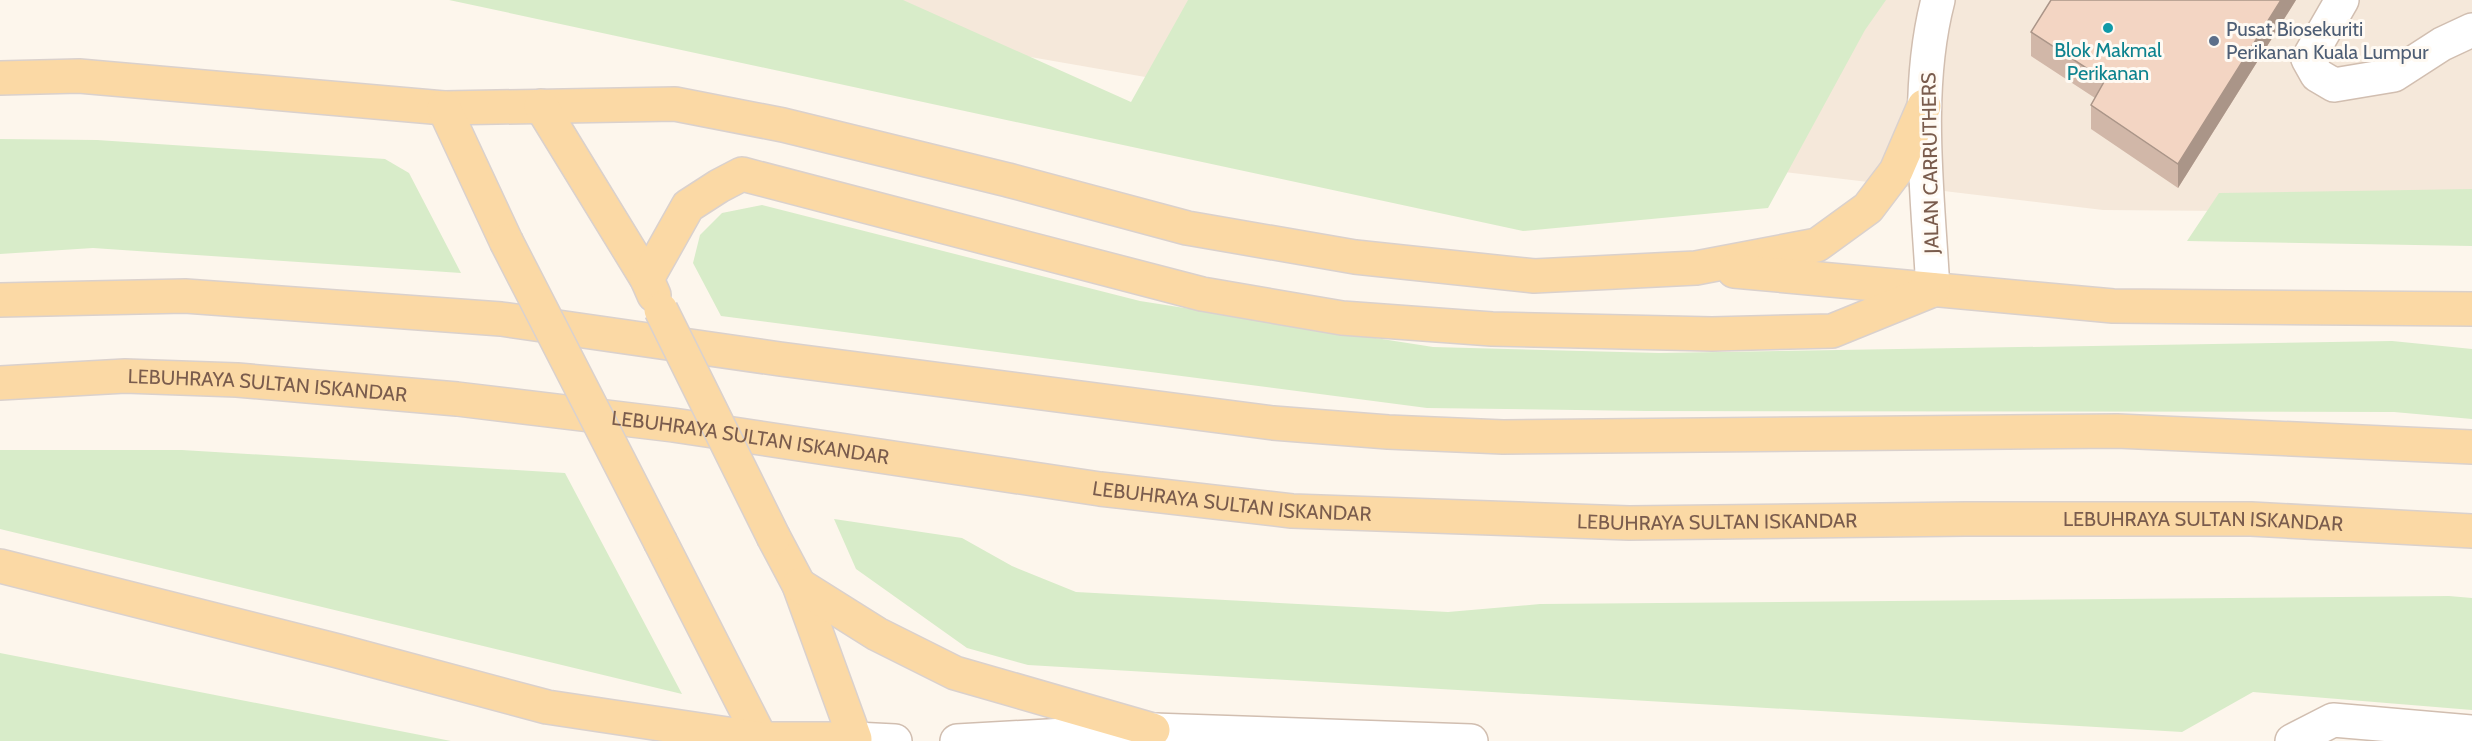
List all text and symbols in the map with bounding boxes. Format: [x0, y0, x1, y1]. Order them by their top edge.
place label: Pusat Biosekuriti Perikanan Kuala Lumpur [2226, 17, 2429, 64]
marker: Blok Makmal Perikanan [2101, 21, 2115, 35]
marker: Pusat Biosekuriti Perikanan Kuala Lumpur [2207, 34, 2221, 48]
place label: Blok Makmal Perikanan [2054, 38, 2162, 85]
street label: JALAN CARRUTHERS [1916, 72, 1944, 255]
street label: LEBUHRAYA SULTAN ISKANDAR [127, 364, 408, 407]
street label: LEBUHRAYA SULTAN ISKANDAR [610, 406, 891, 469]
street label: LEBUHRAYA SULTAN ISKANDAR [1091, 476, 1372, 526]
street label: LEBUHRAYA SULTAN ISKANDAR [2063, 507, 2344, 536]
street label: LEBUHRAYA SULTAN ISKANDAR [1577, 508, 1857, 535]

